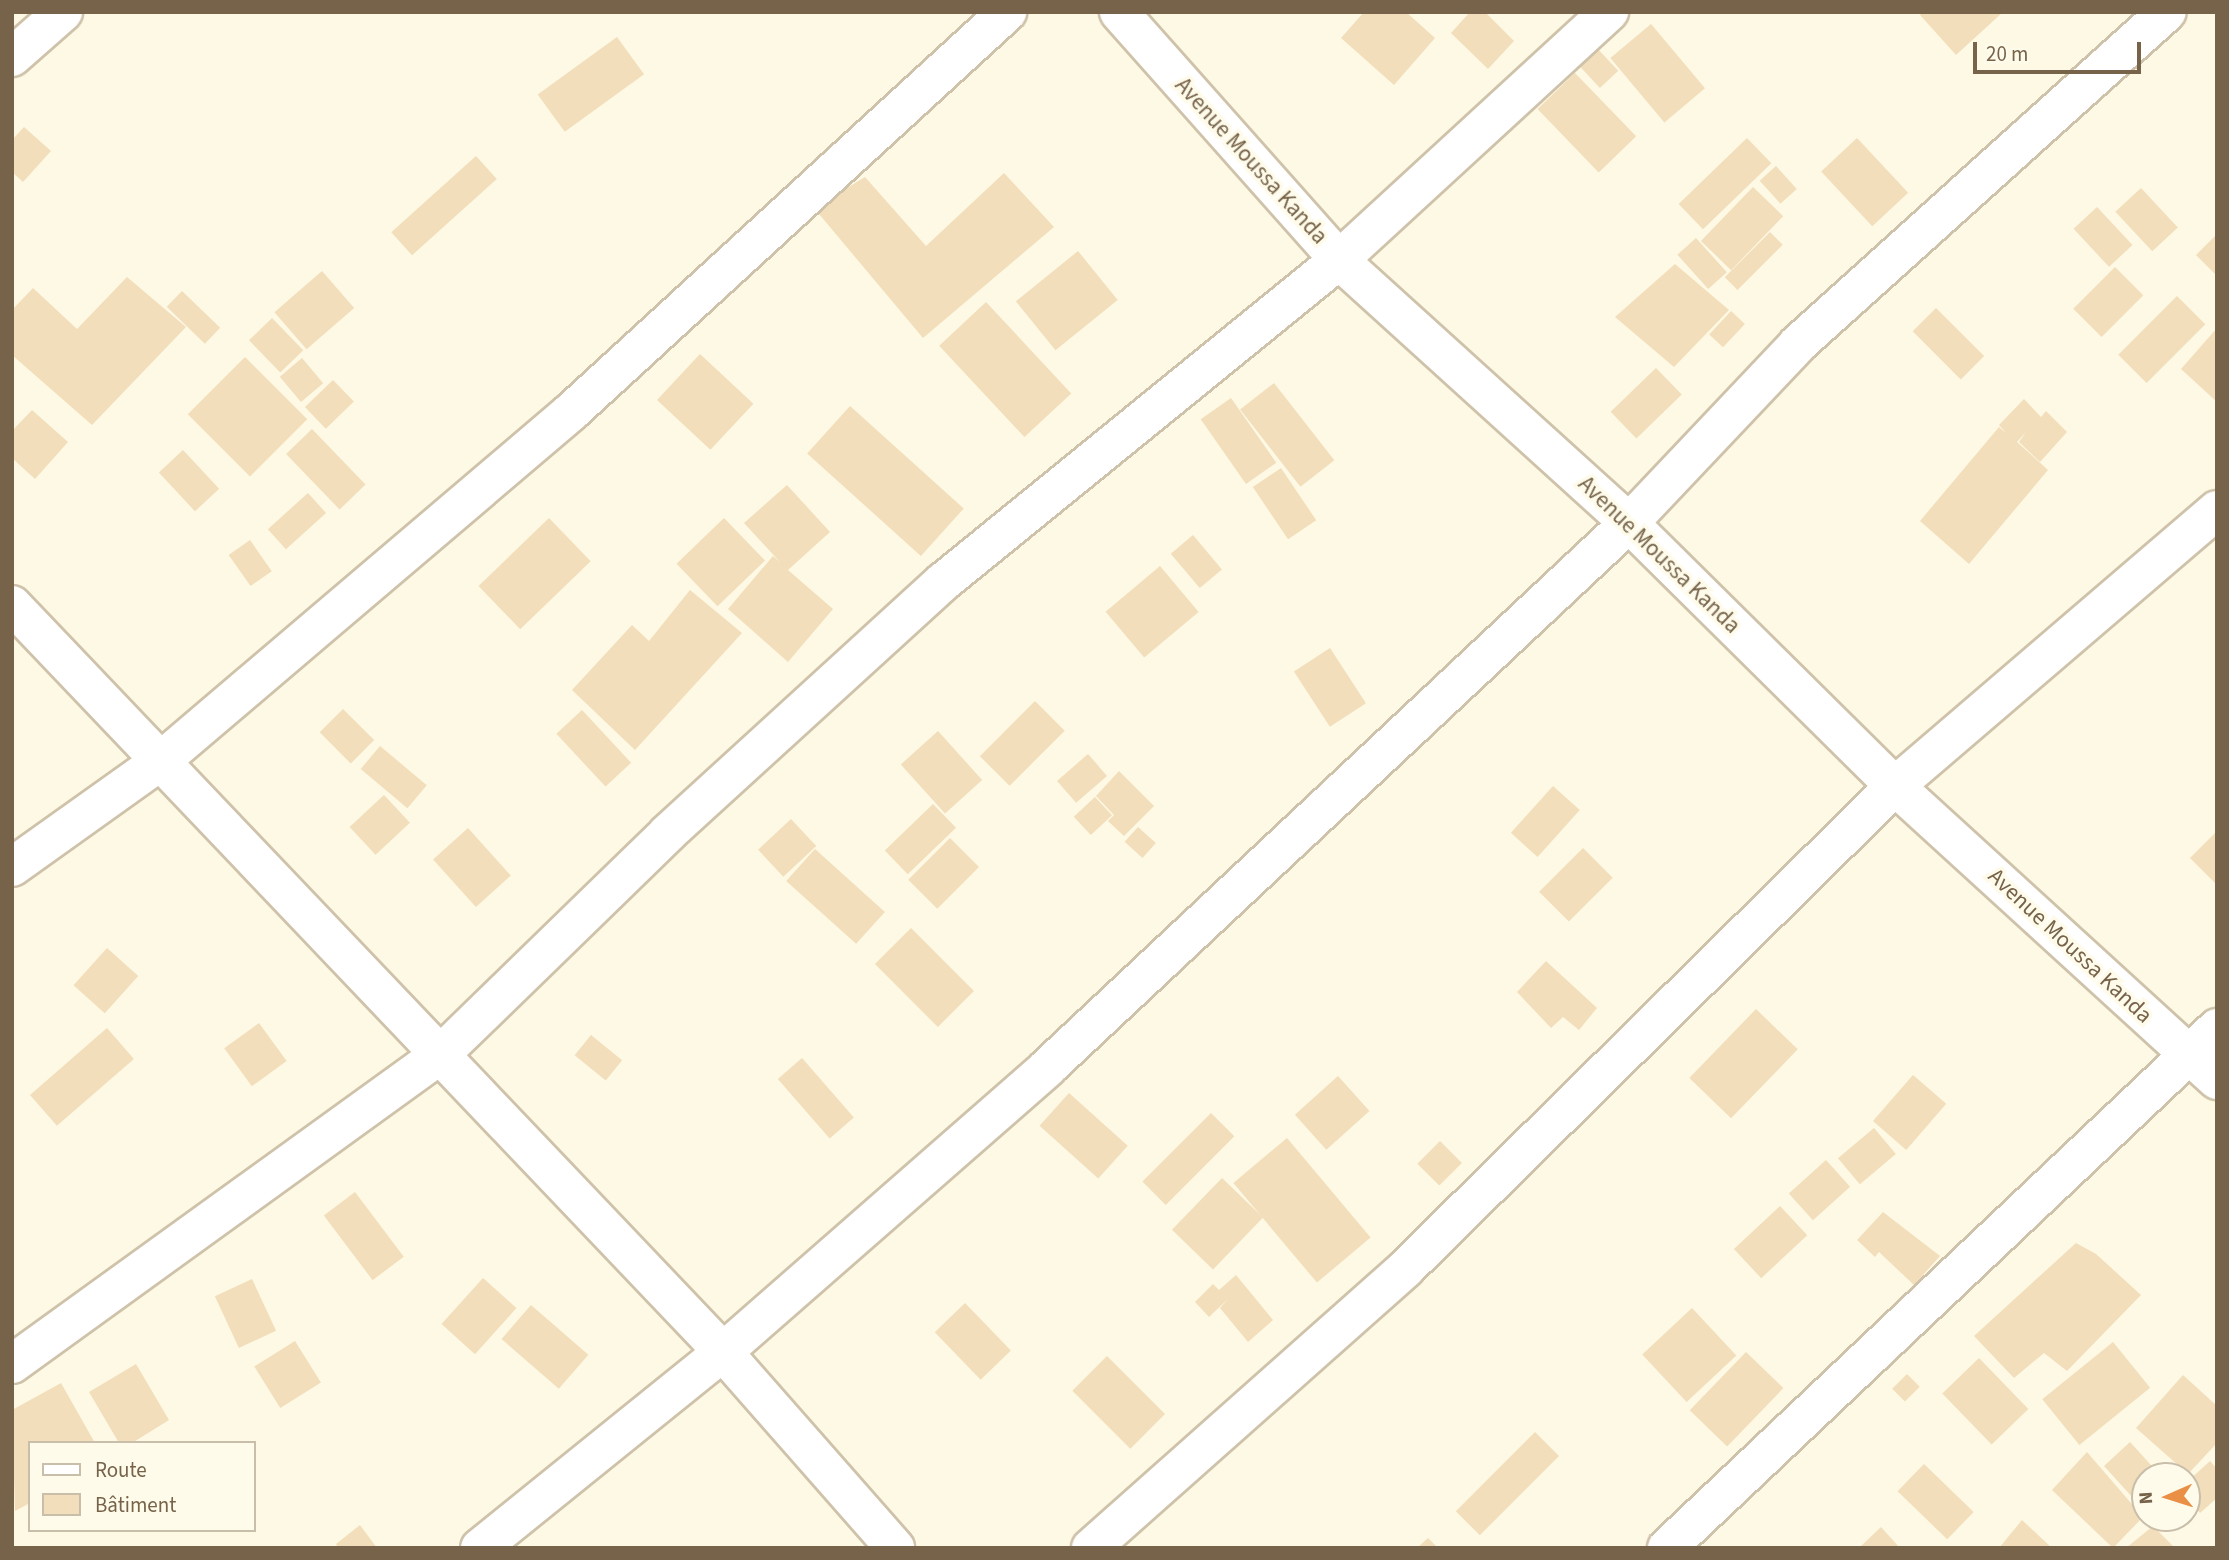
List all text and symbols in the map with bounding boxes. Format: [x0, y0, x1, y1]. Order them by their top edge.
scale bar [1977, 28, 2145, 72]
text: 20 m [1986, 39, 2028, 69]
street label: Avenue Moussa Kanda [1169, 72, 1333, 250]
street label: Avenue Moussa Kanda [1572, 471, 1746, 639]
street label: Avenue Moussa Kanda [1982, 863, 2158, 1029]
legend [28, 1441, 256, 1532]
text: Route [95, 1455, 147, 1485]
north arrow [2131, 1462, 2201, 1532]
text: Bâtiment [95, 1490, 176, 1520]
text: N [2133, 1491, 2160, 1505]

